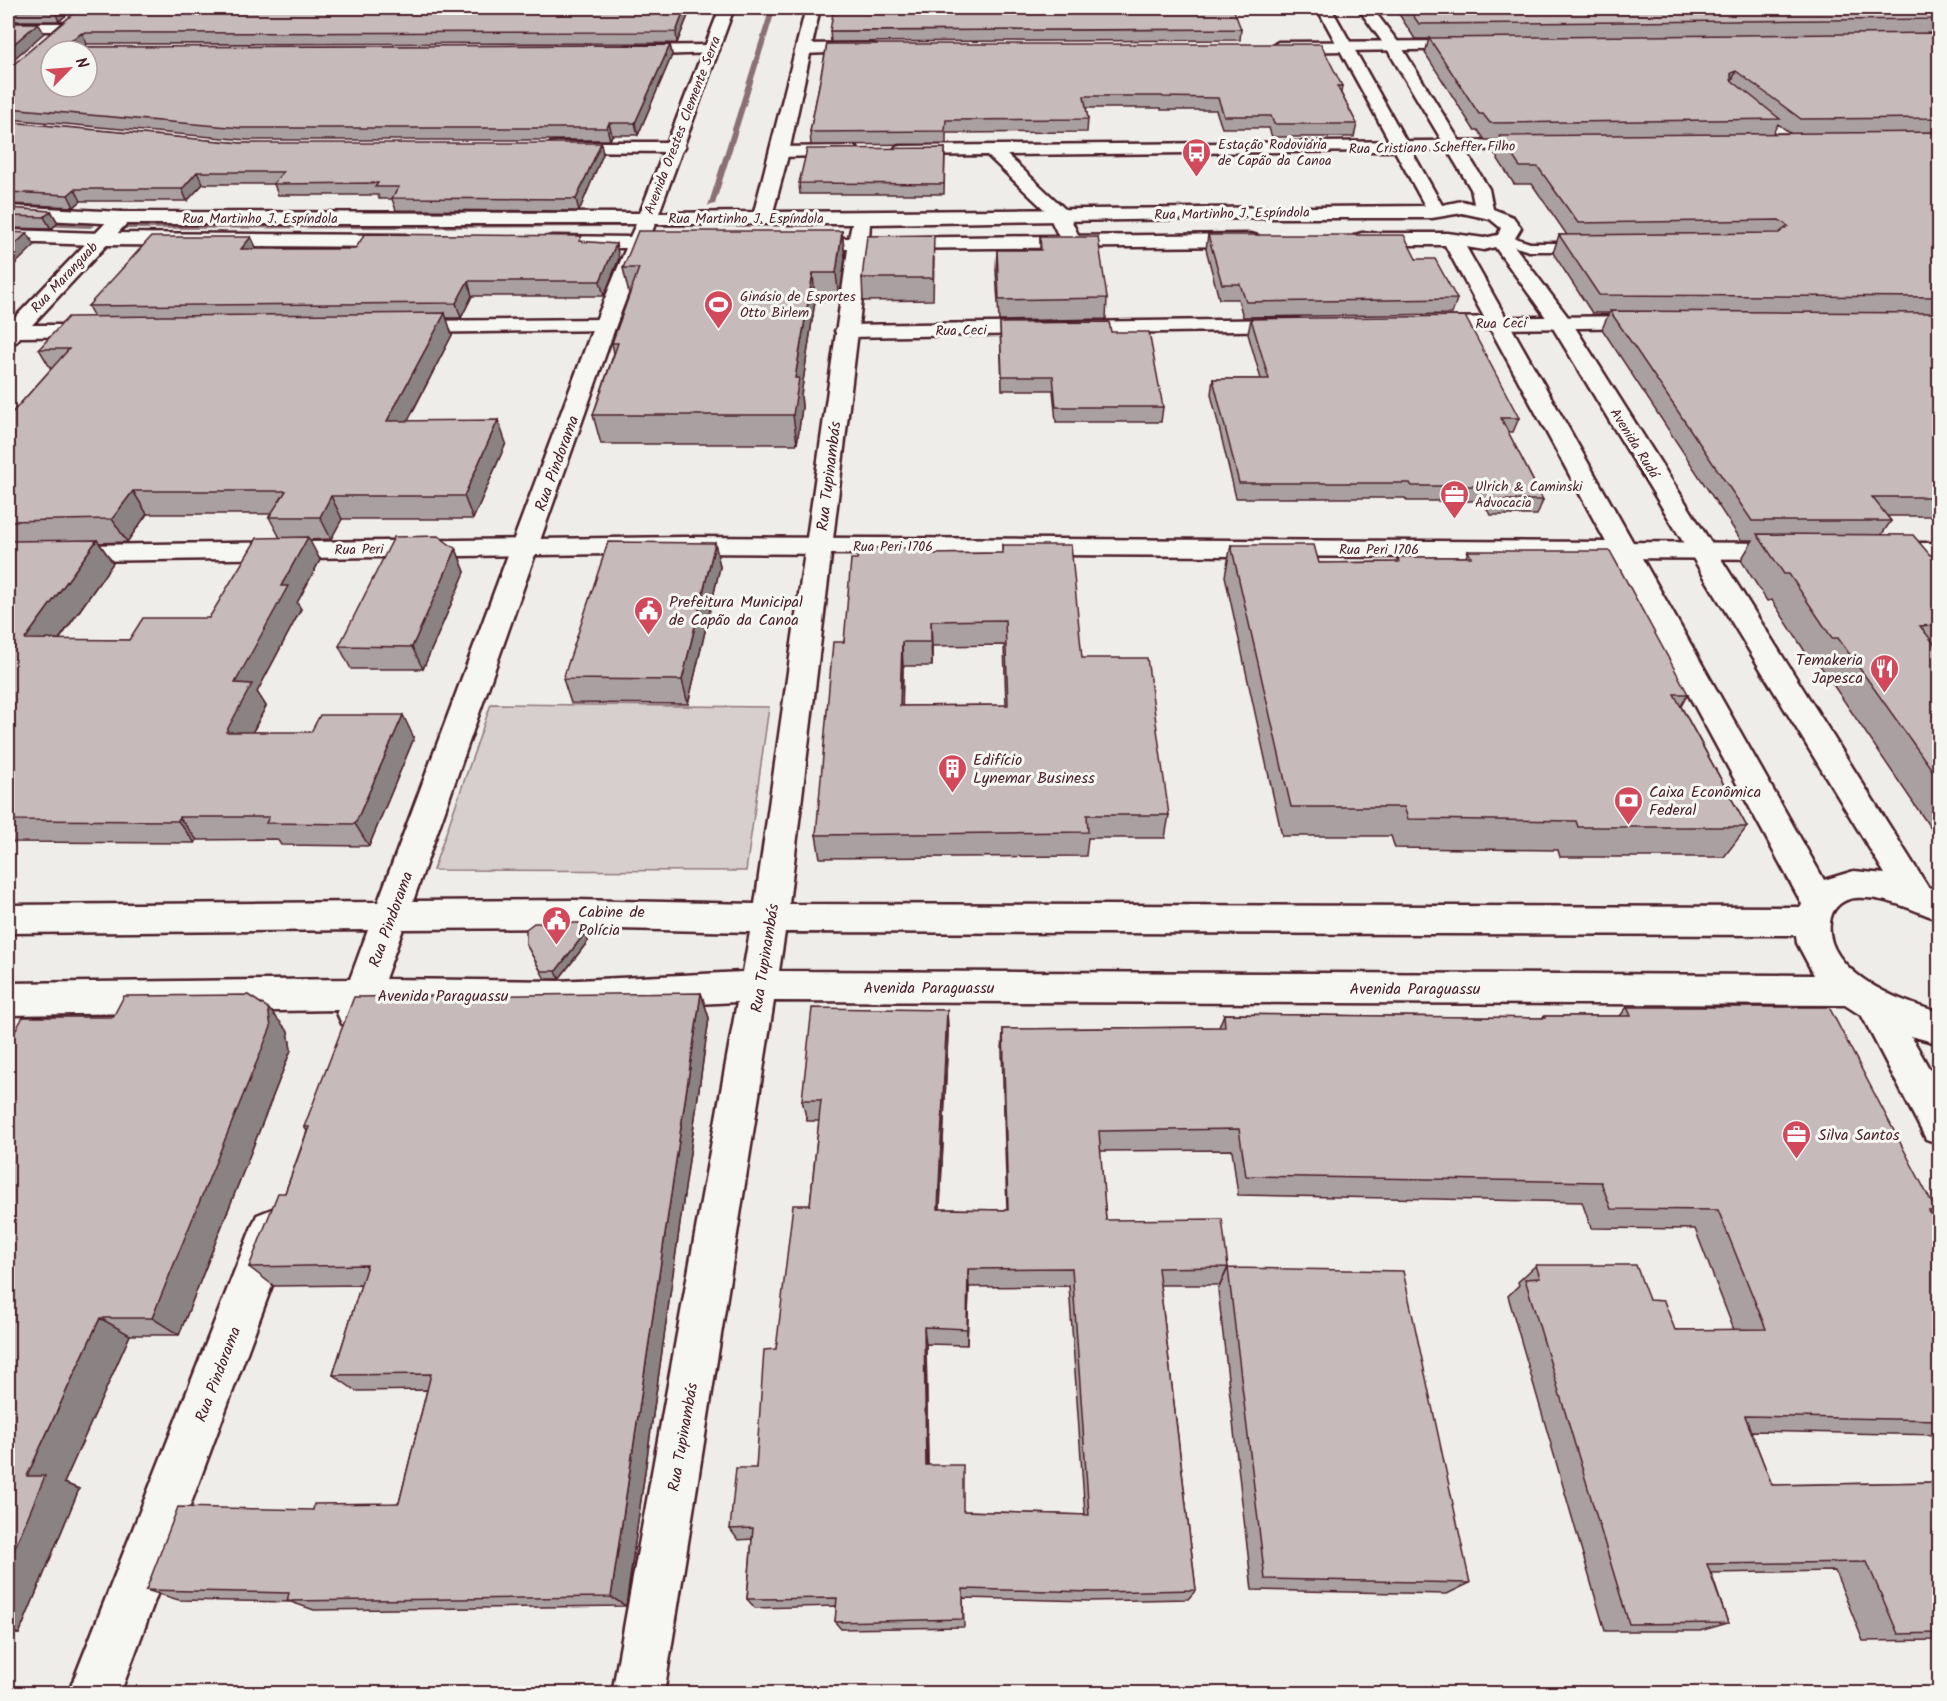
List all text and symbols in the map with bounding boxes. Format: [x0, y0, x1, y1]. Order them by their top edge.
street label: Avenida Orestes Clemente Serra [639, 33, 727, 218]
north arrow [39, 39, 99, 99]
text: N [68, 53, 95, 73]
place label: Estação Rodoviária de Capão da Canoa [1218, 134, 1332, 172]
bus stop icon: Estação Rodoviária de Capão da Canoa [1181, 136, 1213, 178]
street label: Rua Cristiano Scheffer Filho [1349, 136, 1516, 160]
street label: Rua Martinho J. Espíndola [1154, 202, 1310, 226]
street label: Rua Martinho J. Espíndola [182, 208, 338, 230]
street label: Rua Martinho J. Espíndola [668, 208, 824, 230]
street label: Rua Maranguab [26, 237, 104, 318]
place label: Ginásio de Esportes Otto Birlem [740, 286, 856, 324]
sports icon: Ginásio de Esportes Otto Birlem [703, 288, 735, 330]
street label: Rua Ceci [1475, 313, 1528, 335]
street label: Rua Ceci [935, 320, 988, 342]
street label: Avenida Rudá [1604, 404, 1665, 484]
street label: Rua Pindorama [529, 412, 586, 515]
street label: Rua Tupinambás [810, 420, 849, 532]
place label: Ulrich & Caminski Advocacia [1475, 476, 1583, 514]
office icon: Ulrich & Caminski Advocacia [1438, 478, 1470, 520]
street label: Rua Peri 1706 [853, 536, 933, 558]
street label: Rua Peri [334, 539, 384, 561]
street label: Rua Peri 1706 [1339, 539, 1419, 561]
place label: Prefeitura Municipal de Capão da Canoa [669, 590, 803, 633]
public building icon: Prefeitura Municipal de Capão da Canoa [632, 594, 664, 636]
place label: Temakeria Japesca [1796, 648, 1863, 691]
restaurant icon: Temakeria Japesca [1868, 652, 1900, 694]
place label: Edifício Lynemar Business [973, 748, 1095, 791]
building icon: Edifício Lynemar Business [936, 752, 968, 794]
place label: Caixa Econômica Federal [1649, 780, 1761, 823]
bank icon: Caixa Econômica Federal [1612, 784, 1644, 826]
street label: Rua Pindorama [363, 868, 420, 971]
place label: Cabine de Polícia [578, 900, 645, 943]
street label: Rua Tupinambás [745, 902, 786, 1015]
public building icon: Cabine de Polícia [541, 904, 573, 946]
street label: Avenida Paraguassu [863, 976, 995, 1001]
street label: Avenida Paraguassu [1349, 977, 1481, 1002]
street label: Avenida Paraguassu [377, 984, 509, 1009]
office icon: Silva Santos [1781, 1118, 1813, 1160]
place label: Silva Santos [1818, 1123, 1900, 1148]
street label: Rua Pindorama [189, 1323, 248, 1426]
street label: Rua Tupinambás [662, 1381, 705, 1494]

